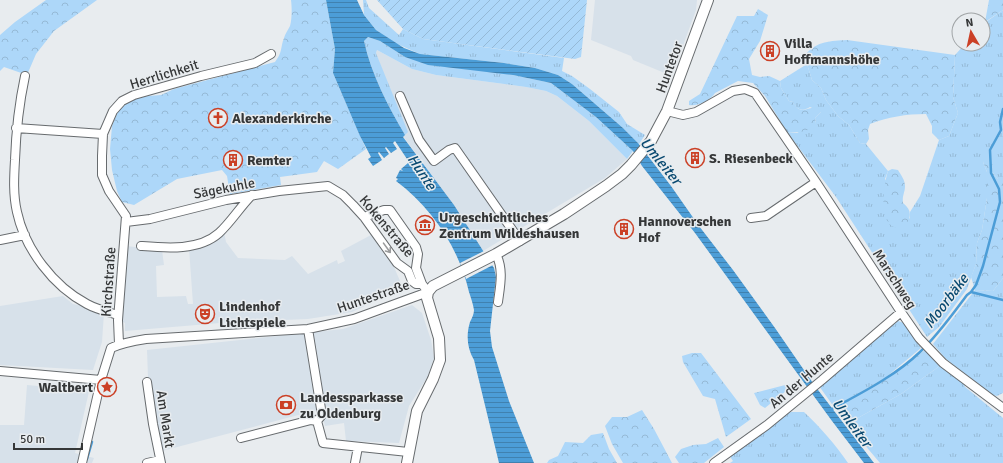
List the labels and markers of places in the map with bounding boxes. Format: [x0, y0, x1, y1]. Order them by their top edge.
place label: Villa Hoffmannshöhe [784, 35, 880, 68]
building icon: Villa Hoffmannshöhe [759, 40, 781, 62]
church icon: Alexanderkirche [207, 107, 229, 129]
place label: Alexanderkirche [232, 110, 332, 127]
building icon: S. Riesenbeck [684, 147, 706, 169]
building icon: Remter [222, 149, 244, 171]
place label: S. Riesenbeck [709, 150, 794, 167]
place label: Remter [247, 152, 292, 169]
place label: Urgeschichtliches Zentrum Wildeshausen [439, 209, 580, 242]
place label: Hannoverschen Hof [638, 213, 732, 246]
museum icon: Urgeschichtliches Zentrum Wildeshausen [414, 214, 436, 236]
building icon: Hannoverschen Hof [613, 218, 635, 240]
place label: Lindenhof Lichtspiele [219, 298, 286, 331]
theatre icon: Lindenhof Lichtspiele [194, 303, 216, 325]
place icon: Waltbert [96, 376, 118, 398]
place label: Waltbert [38, 379, 94, 396]
place label: Landessparkasse zu Oldenburg [300, 389, 403, 422]
bank icon: Landessparkasse zu Oldenburg [275, 394, 297, 416]

